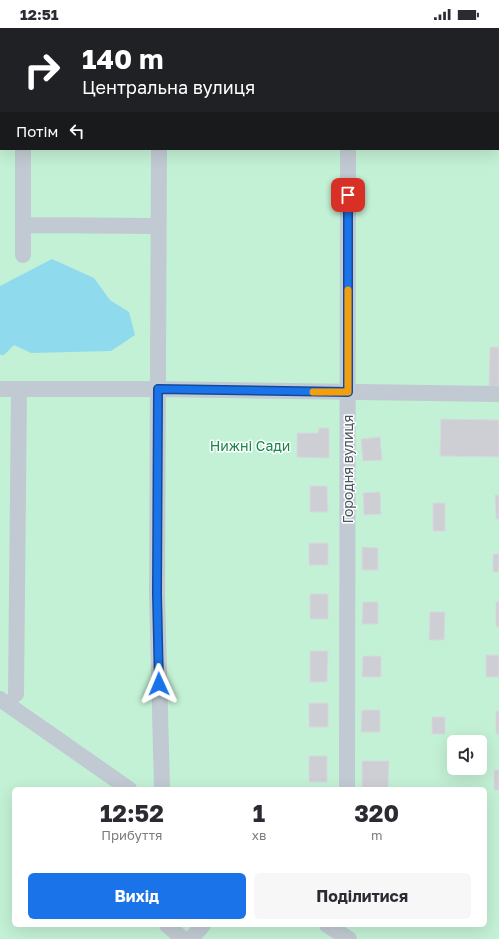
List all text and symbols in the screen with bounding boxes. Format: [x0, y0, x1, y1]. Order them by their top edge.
text: 12:51 [20, 5, 59, 23]
text: 140 m [82, 42, 164, 75]
icon: right [16, 44, 68, 96]
text: Центральна вулиця [82, 76, 255, 98]
icon: left [66, 120, 88, 142]
text: Потім [16, 122, 58, 140]
pin [331, 178, 365, 212]
icon: arrive [337, 184, 359, 206]
street label: Городня вулиця [339, 415, 356, 523]
park label: Нижні Сади [210, 437, 290, 454]
position arrow [138, 663, 180, 705]
map controls [447, 735, 487, 775]
button: sound [447, 735, 487, 775]
text: 12:52 [100, 798, 164, 827]
text: 1 [253, 798, 265, 827]
text: 320 [354, 798, 399, 827]
text: Прибуття [101, 827, 162, 843]
text: хв [252, 827, 266, 843]
text: m [371, 827, 382, 843]
button: Вихід [28, 873, 246, 919]
button: Поділитися [254, 873, 471, 919]

